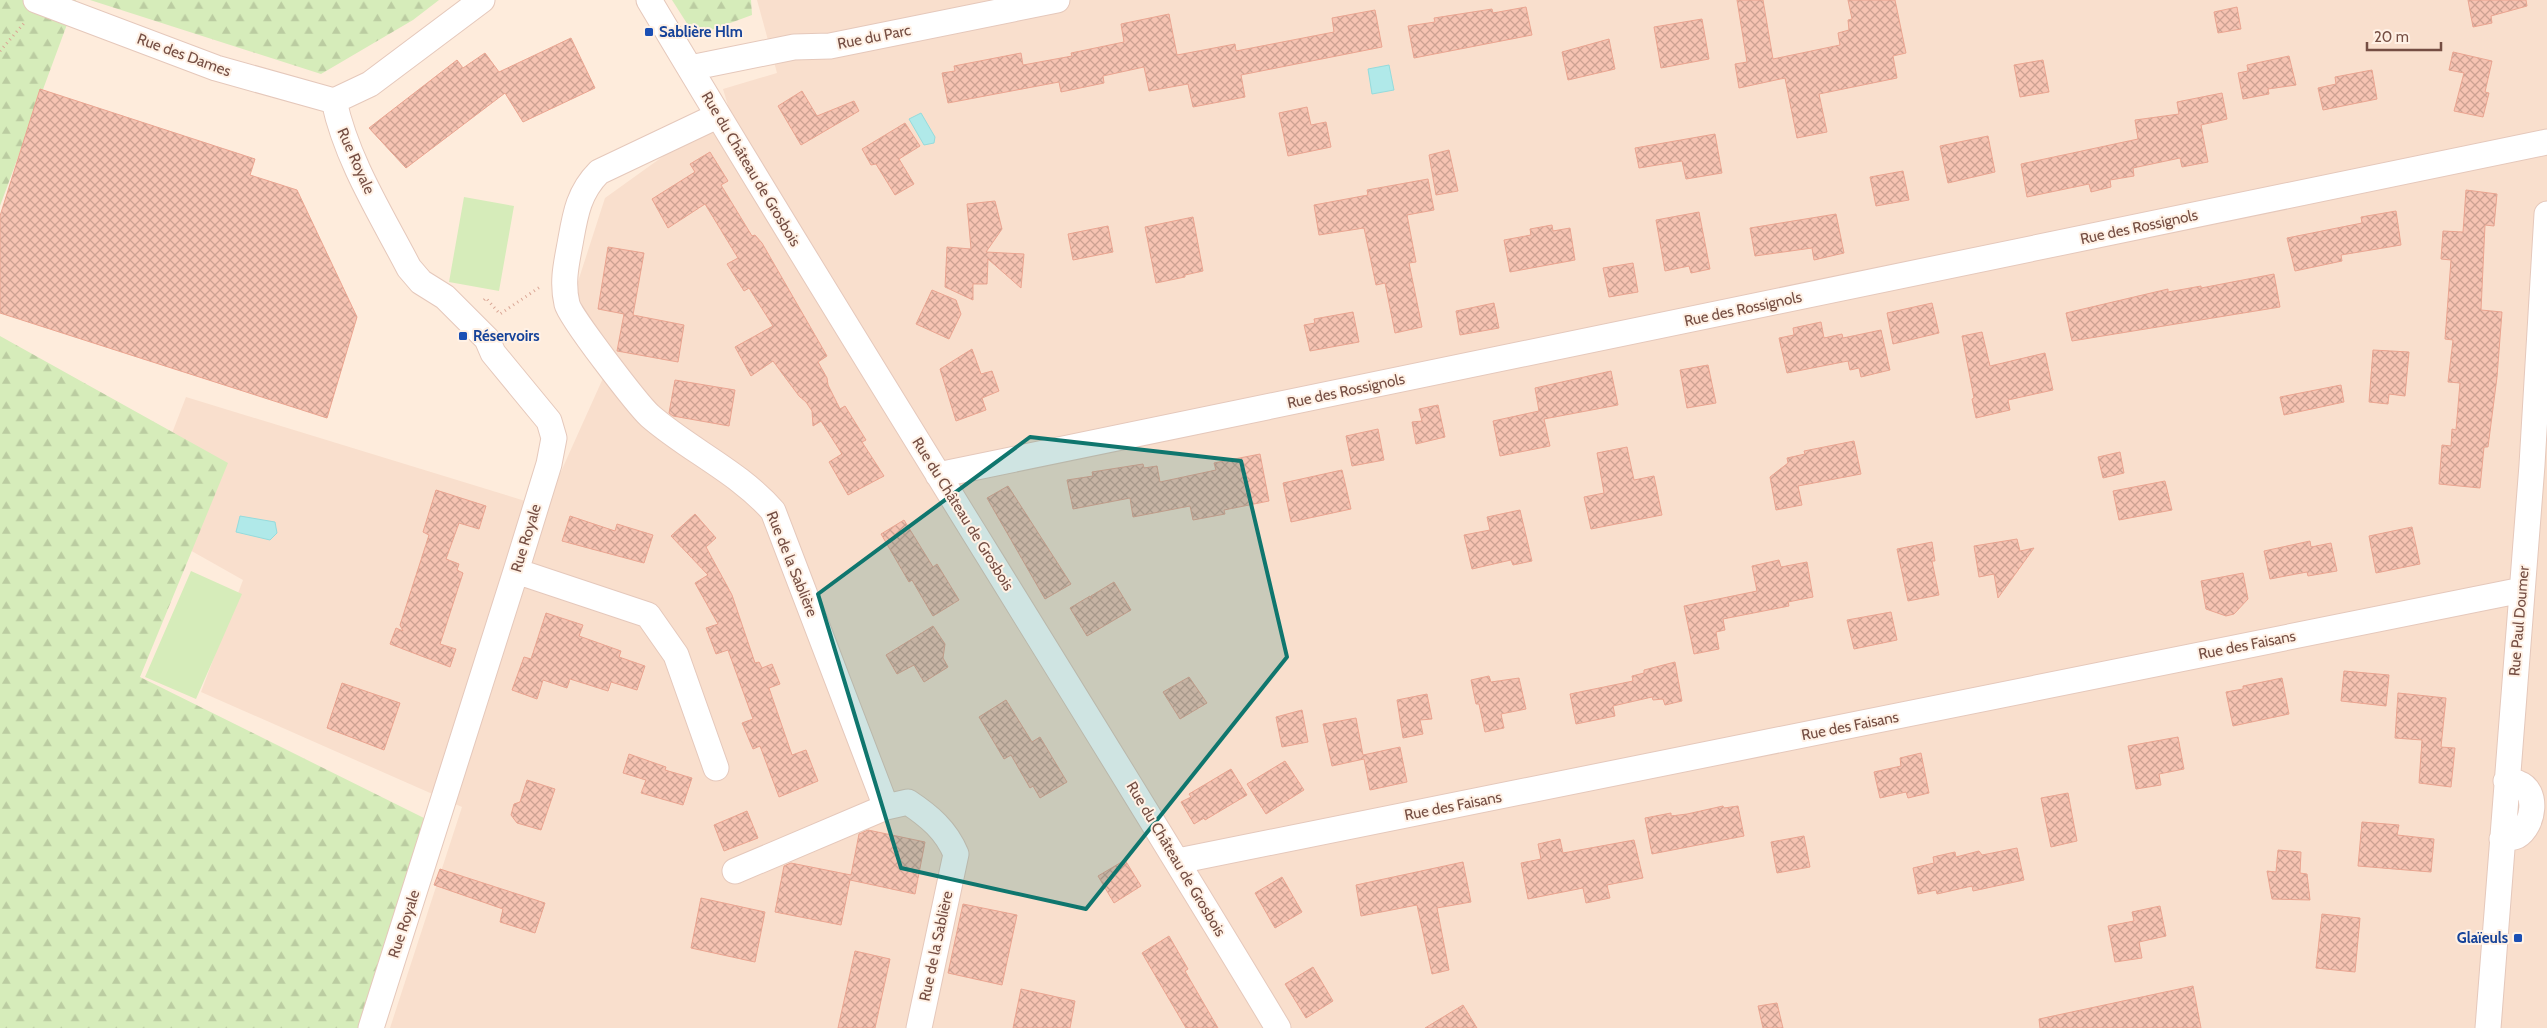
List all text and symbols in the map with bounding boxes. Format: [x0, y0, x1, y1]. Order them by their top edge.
scale bar [2367, 20, 2441, 52]
street label: Rue du Parc [836, 21, 912, 53]
place label: Sablière Hlm [659, 23, 743, 41]
marker: Sablière Hlm [643, 26, 655, 38]
text: 20 m [2374, 28, 2409, 46]
street label: Rue des Dames [135, 30, 233, 80]
street label: Rue du Château de Grosbois [698, 88, 804, 250]
street label: Rue Royale [333, 125, 379, 197]
street label: Rue des Rossignols [2079, 206, 2199, 248]
street label: Rue des Rossignols [1683, 288, 1803, 330]
place label: Réservoirs [473, 327, 540, 345]
marker: Réservoirs [457, 330, 469, 342]
street label: Rue des Rossignols [1286, 370, 1406, 412]
street label: Rue du Château de Grosbois [908, 434, 1018, 594]
street label: Rue Royale [507, 501, 545, 574]
street label: Rue de la Sablière [763, 509, 821, 620]
street label: Rue Paul Doumer [2505, 565, 2533, 677]
street label: Rue des Faisans [2197, 627, 2297, 663]
street label: Rue des Faisans [1800, 708, 1900, 744]
street label: Rue du Château de Grosbois [1123, 778, 1229, 940]
street label: Rue des Faisans [1403, 788, 1503, 824]
street label: Rue Royale [385, 887, 424, 960]
street label: Rue de la Sablière [916, 889, 957, 1003]
place label: Glaïeuls [2457, 929, 2508, 947]
marker: Glaïeuls [2512, 932, 2524, 944]

